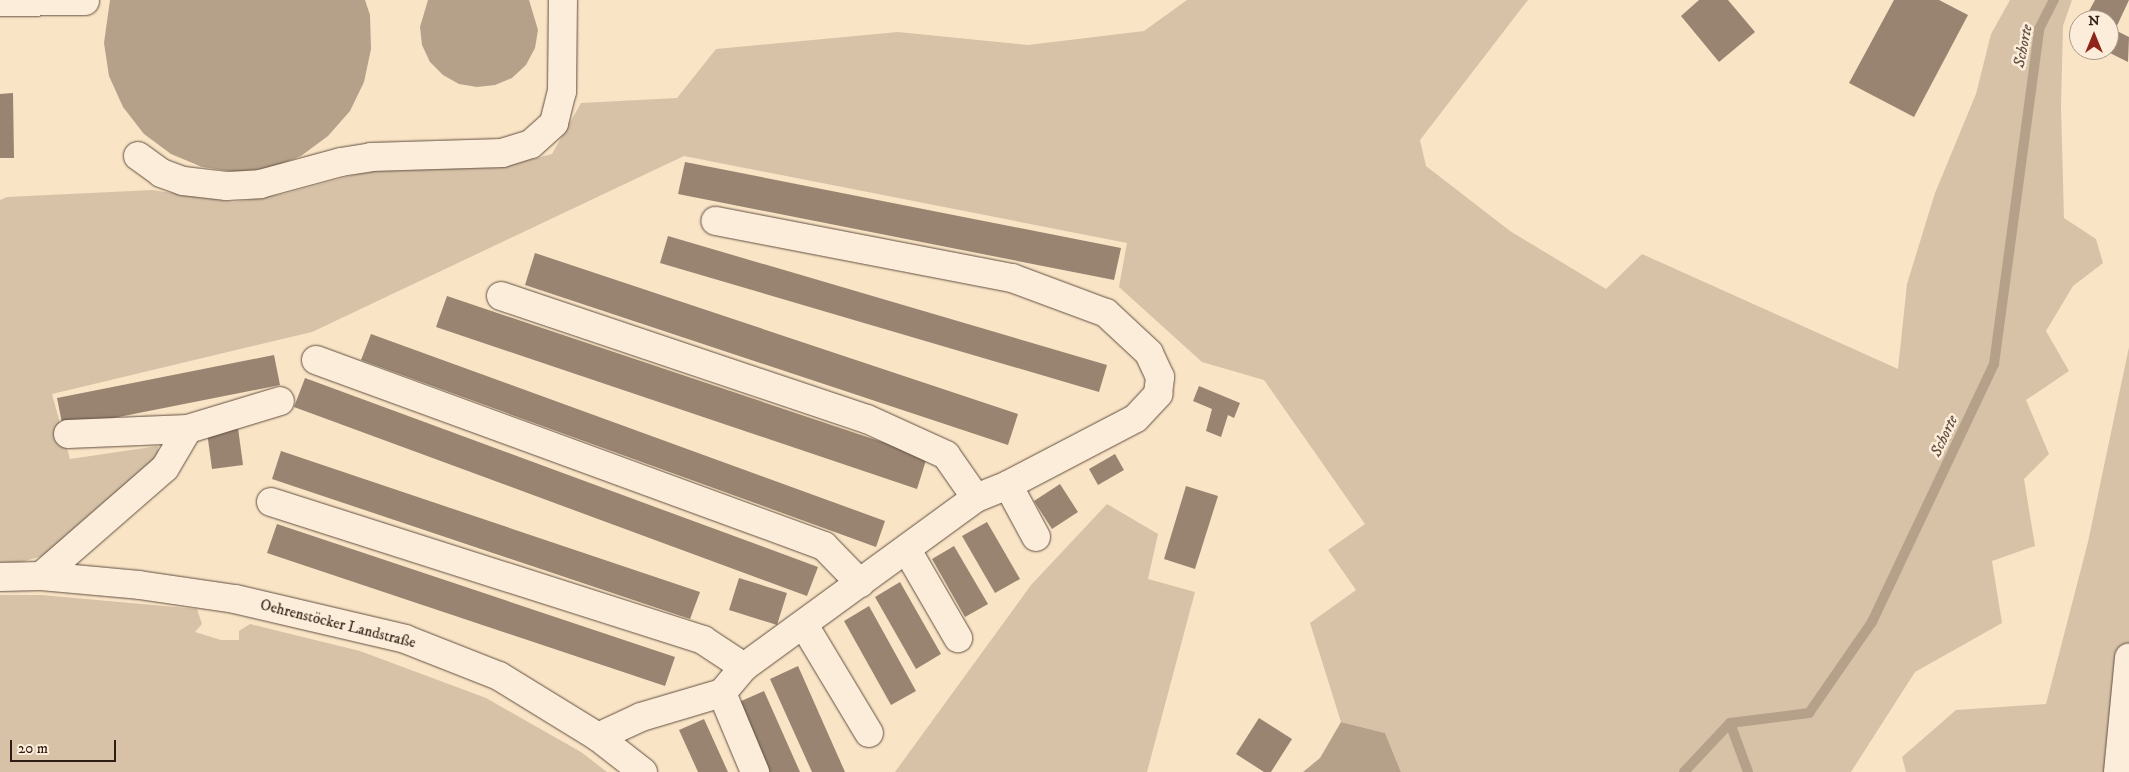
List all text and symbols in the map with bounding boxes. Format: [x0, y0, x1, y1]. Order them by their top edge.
north arrow [2069, 10, 2119, 60]
text: N [2088, 12, 2100, 30]
water label: Schorte [2009, 23, 2037, 69]
water label: Schorte [1926, 412, 1962, 460]
street label: Oehrenstöcker Landstraße [258, 596, 418, 652]
scale bar [12, 730, 119, 762]
text: 20 m [18, 739, 48, 758]

